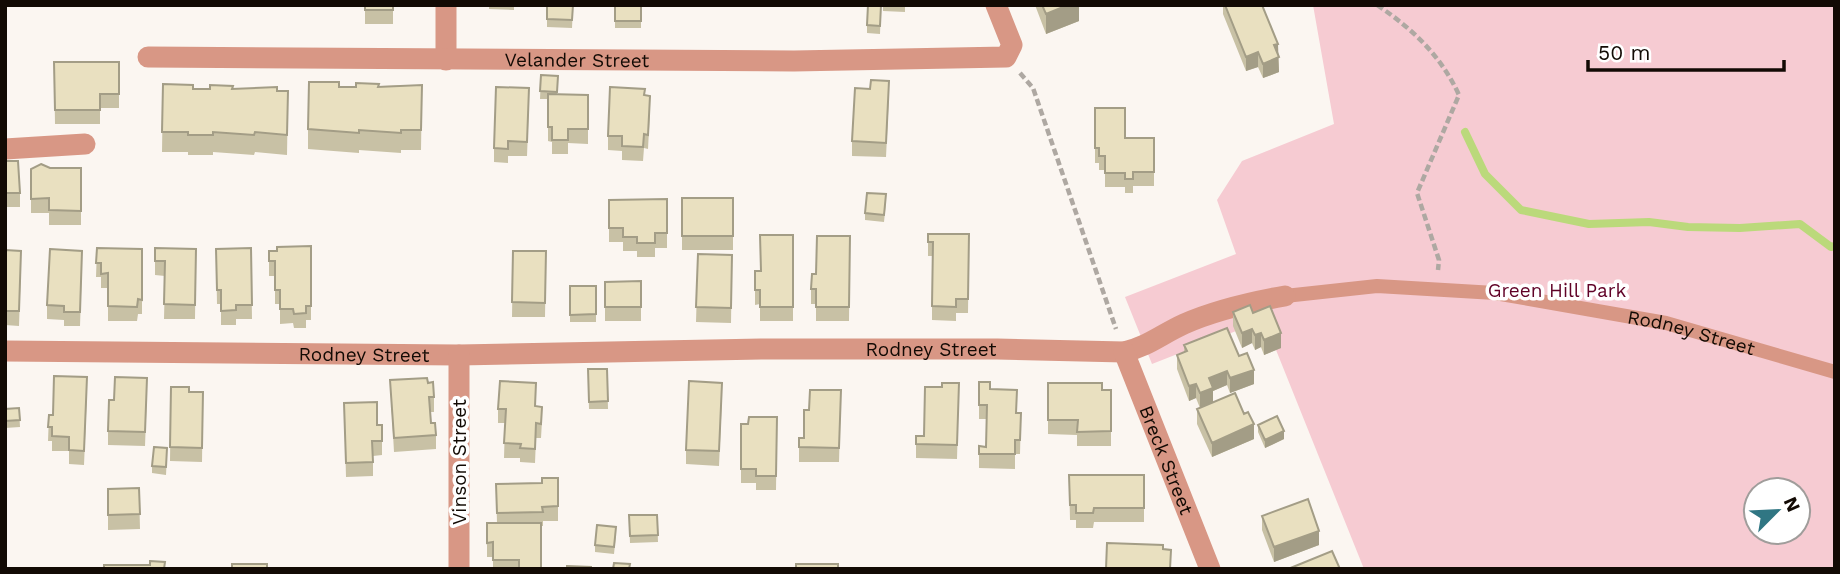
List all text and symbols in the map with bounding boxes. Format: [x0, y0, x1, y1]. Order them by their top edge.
scale bar [1588, 28, 1784, 72]
text: 50 m [1598, 40, 1650, 65]
street label: Velander Street [505, 48, 649, 72]
park label: Green Hill Park [1488, 279, 1627, 302]
street label: Rodney Street [1626, 305, 1758, 360]
street label: Rodney Street [865, 338, 996, 361]
street label: Rodney Street [298, 343, 430, 367]
street label: Vinson Street [448, 399, 471, 525]
street label: Breck Street [1134, 402, 1198, 518]
north arrow [1742, 476, 1812, 546]
text: N [1779, 493, 1805, 515]

